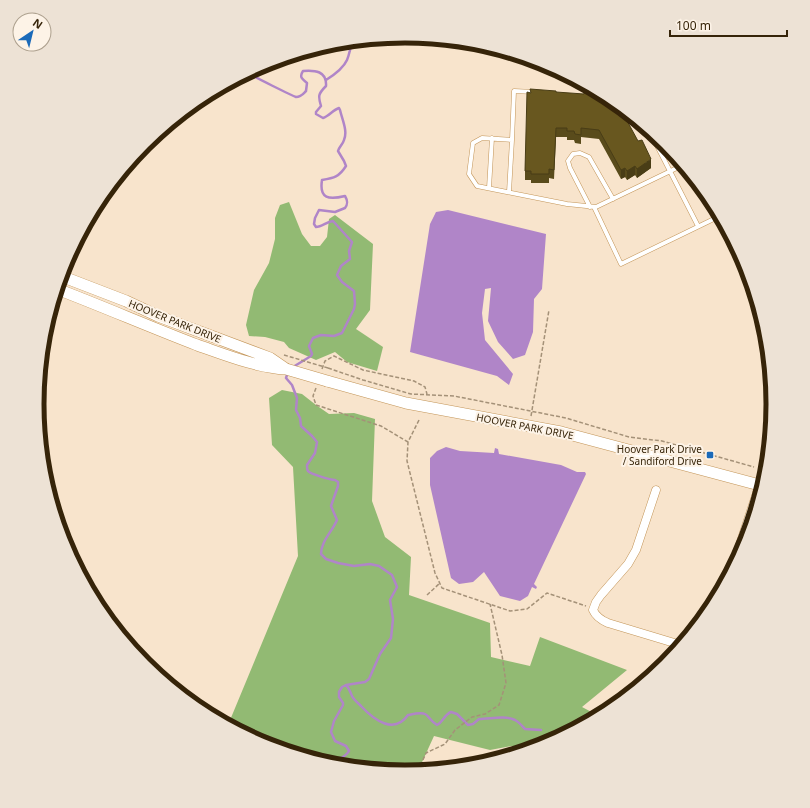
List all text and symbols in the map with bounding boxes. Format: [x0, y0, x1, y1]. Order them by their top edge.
north arrow [12, 12, 52, 52]
scale bar [670, 12, 787, 38]
text: N [30, 15, 46, 32]
text: 100 m [676, 17, 711, 34]
street label: HOOVER PARK DRIVE [127, 296, 223, 346]
street label: HOOVER PARK DRIVE [475, 410, 575, 442]
place label: Hoover Park Drive / Sandiford Drive [617, 442, 702, 468]
marker: Hoover Park Drive / Sandiford Drive [705, 450, 715, 460]

